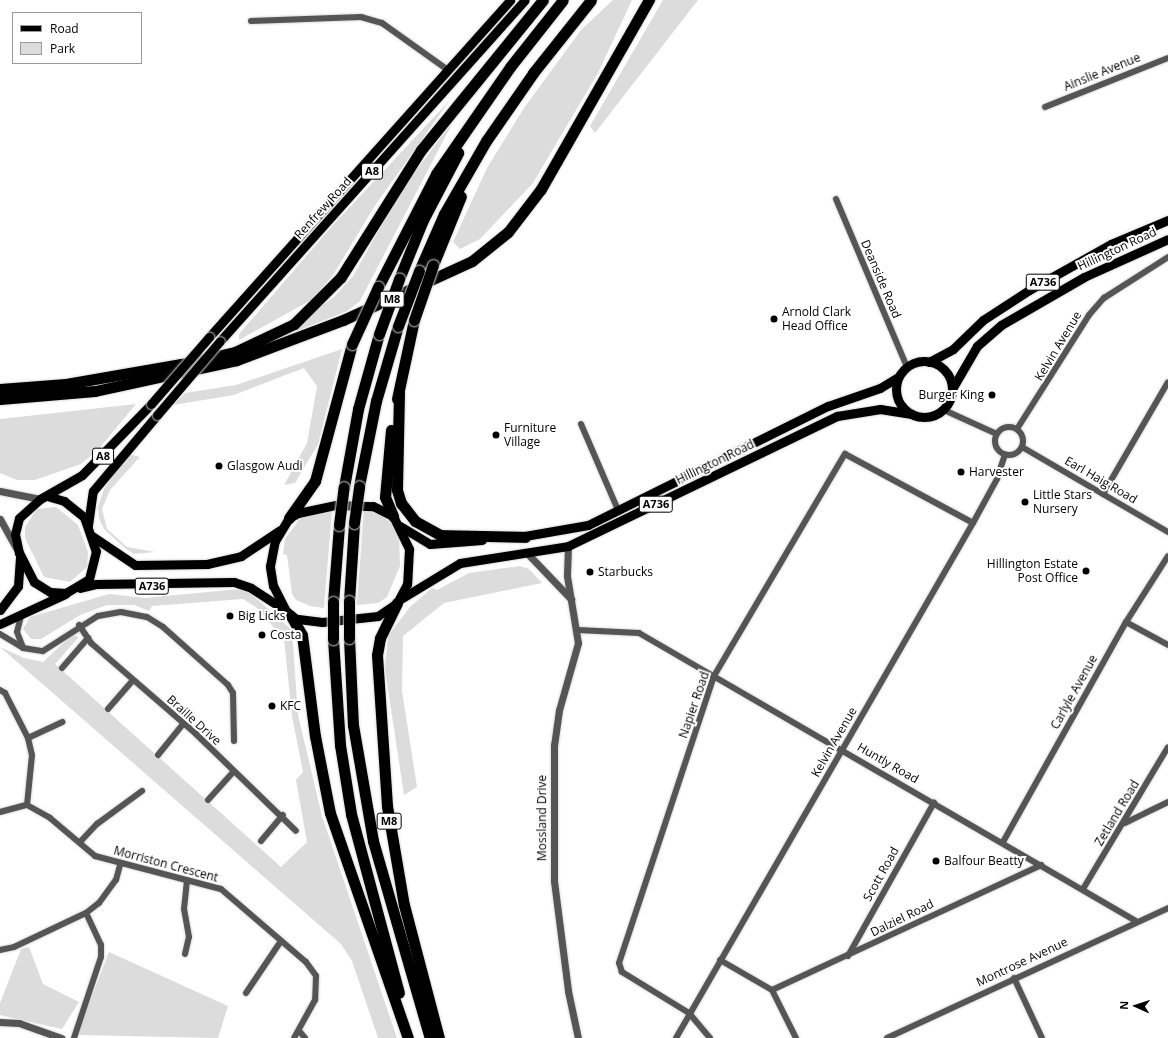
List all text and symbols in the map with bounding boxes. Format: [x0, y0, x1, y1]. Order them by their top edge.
legend [12, 12, 142, 64]
text: Road [50, 20, 79, 37]
text: Park [50, 40, 75, 57]
street label: Ainslie Avenue [1062, 50, 1142, 94]
road number: A8 [361, 162, 383, 180]
street label: Renfrew Road [291, 174, 355, 242]
street label: Hillington Road [1075, 224, 1159, 274]
street label: Deanside Road [858, 238, 904, 320]
road number: A736 [1025, 273, 1061, 291]
road number: M8 [379, 290, 405, 308]
place label: Arnold Clark Head Office [782, 305, 851, 333]
street label: Kelvin Avenue [1032, 309, 1084, 383]
marker: Arnold Clark Head Office [769, 314, 779, 324]
place label: Burger King [918, 388, 984, 402]
marker: Burger King [987, 390, 997, 400]
place label: Furniture Village [504, 421, 556, 449]
marker: Furniture Village [491, 430, 501, 440]
street label: Hillington Road [673, 437, 757, 487]
road number: A8 [92, 447, 114, 465]
street label: Earl Haig Road [1062, 453, 1140, 507]
place label: Glasgow Audi [227, 459, 303, 473]
marker: Glasgow Audi [214, 461, 224, 471]
place label: Harvester [969, 465, 1024, 479]
marker: Harvester [956, 467, 966, 477]
place label: Little Stars Nursery [1033, 488, 1092, 516]
road number: A736 [638, 495, 674, 513]
marker: Little Stars Nursery [1020, 497, 1030, 507]
place label: Hillington Estate Post Office [987, 557, 1078, 585]
place label: Starbucks [598, 565, 653, 579]
marker: Hillington Estate Post Office [1081, 566, 1091, 576]
marker: Starbucks [585, 567, 595, 577]
road number: A736 [134, 577, 170, 595]
place label: Big Licks [238, 609, 285, 623]
marker: Big Licks [225, 611, 235, 621]
place label: Costa [270, 628, 301, 642]
marker: Costa [257, 630, 267, 640]
street label: Carlyle Avenue [1048, 652, 1100, 732]
street label: Napier Road [676, 670, 712, 740]
street label: Braille Drive [164, 692, 224, 748]
place label: KFC [280, 699, 301, 713]
marker: KFC [267, 701, 277, 711]
street label: Kelvin Avenue [808, 704, 860, 780]
street label: Huntly Road [855, 740, 921, 786]
street label: Mossland Drive [535, 775, 549, 861]
street label: Zetland Road [1092, 778, 1142, 848]
road number: M8 [376, 812, 402, 830]
street label: Morriston Crescent [112, 843, 220, 885]
street label: Scott Road [860, 844, 902, 904]
place label: Balfour Beatty [944, 854, 1024, 868]
marker: Balfour Beatty [931, 856, 941, 866]
street label: Dalziel Road [868, 896, 936, 940]
street label: Montrose Avenue [974, 935, 1070, 989]
north arrow [1116, 986, 1156, 1026]
text: N [1116, 1000, 1131, 1010]

